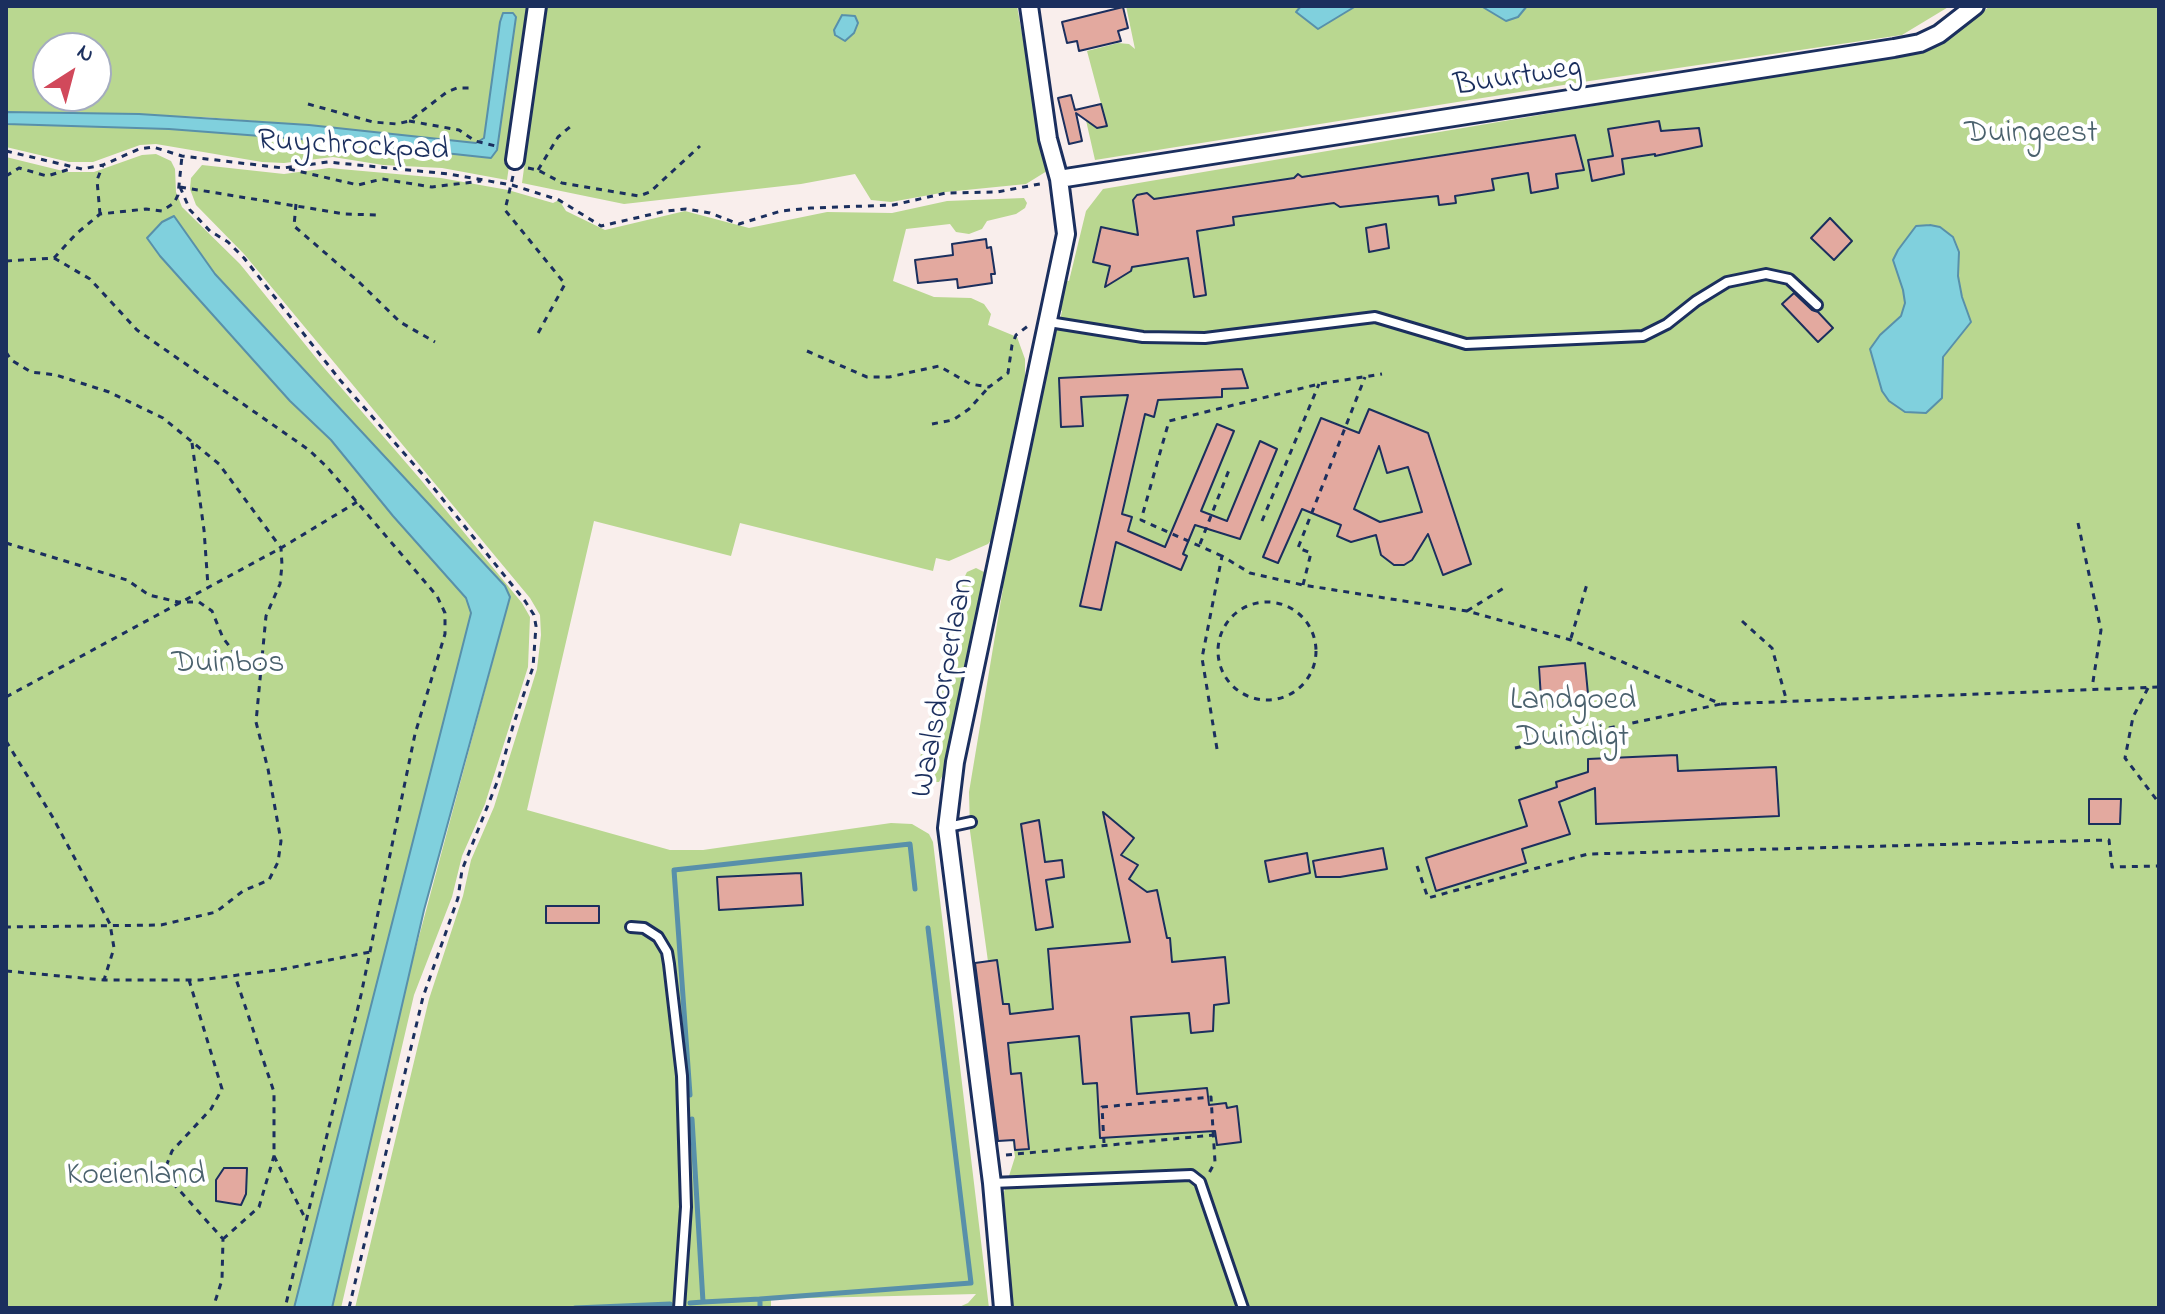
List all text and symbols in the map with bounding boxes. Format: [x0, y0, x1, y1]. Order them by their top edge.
north arrow [32, 32, 112, 112]
text: N [70, 37, 100, 72]
street label: Buurtweg [1452, 50, 1584, 108]
park label: Duingeest [1964, 117, 2098, 155]
street label: Ruychrockpad [256, 124, 450, 172]
street label: Waalsdorperlaan [905, 575, 985, 801]
park label: Duinbos [171, 647, 285, 685]
park label: Landgoed Duindigt [1510, 684, 1636, 759]
park label: Koeienland [67, 1159, 205, 1197]

